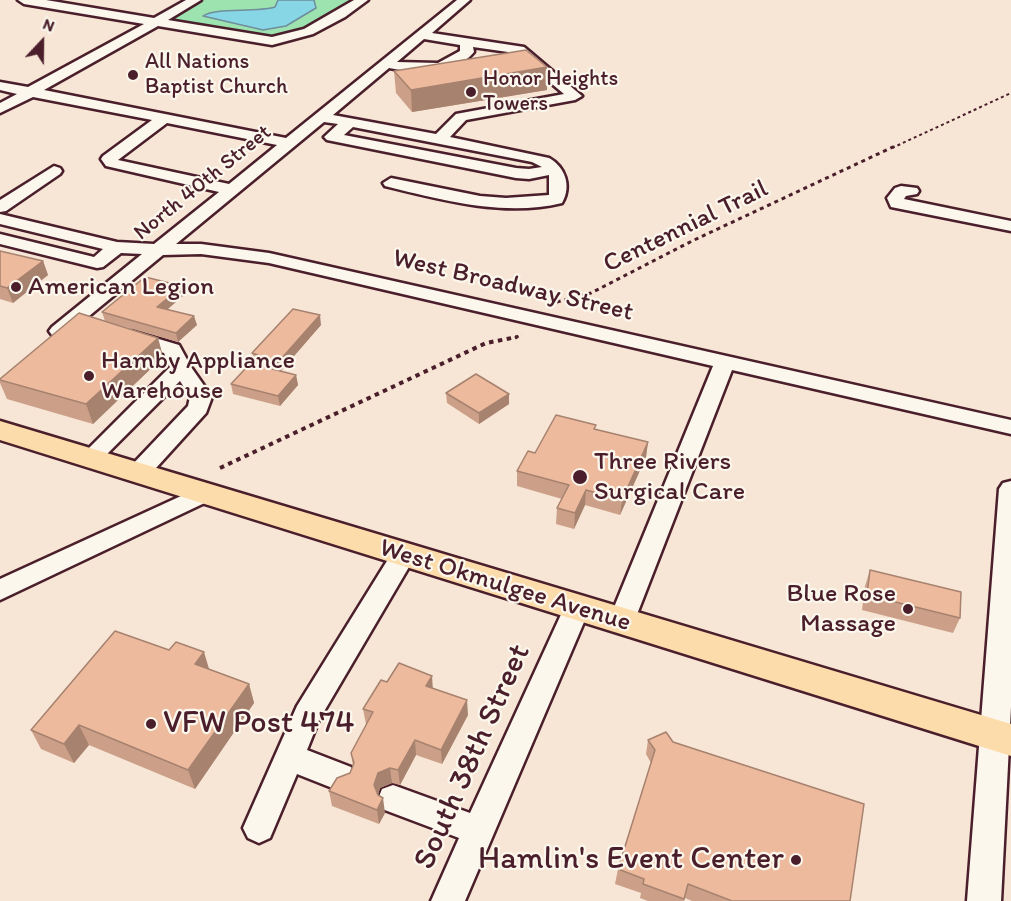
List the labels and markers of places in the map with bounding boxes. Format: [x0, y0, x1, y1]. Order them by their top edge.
place label: All Nations Baptist Church [145, 49, 288, 100]
place label: Honor Heights Towers [483, 66, 618, 118]
marker: All Nations Baptist Church [126, 68, 140, 82]
marker: Honor Heights Towers [464, 85, 478, 99]
place label: American Legion [28, 271, 214, 303]
marker: American Legion [9, 280, 23, 294]
place label: Hamby Appliance Warehouse [101, 345, 295, 406]
marker: Hamby Appliance Warehouse [82, 369, 96, 383]
place label: Three Rivers Surgical Care [594, 446, 745, 508]
marker: Three Rivers Surgical Care [571, 468, 589, 486]
place label: Blue Rose Massage [786, 578, 896, 640]
marker: Blue Rose Massage [901, 602, 915, 616]
place label: VFW Post 474 [163, 705, 354, 743]
marker: VFW Post 474 [144, 717, 158, 731]
place label: Hamlin's Event Center [478, 841, 784, 879]
marker: Hamlin's Event Center [789, 853, 803, 867]

